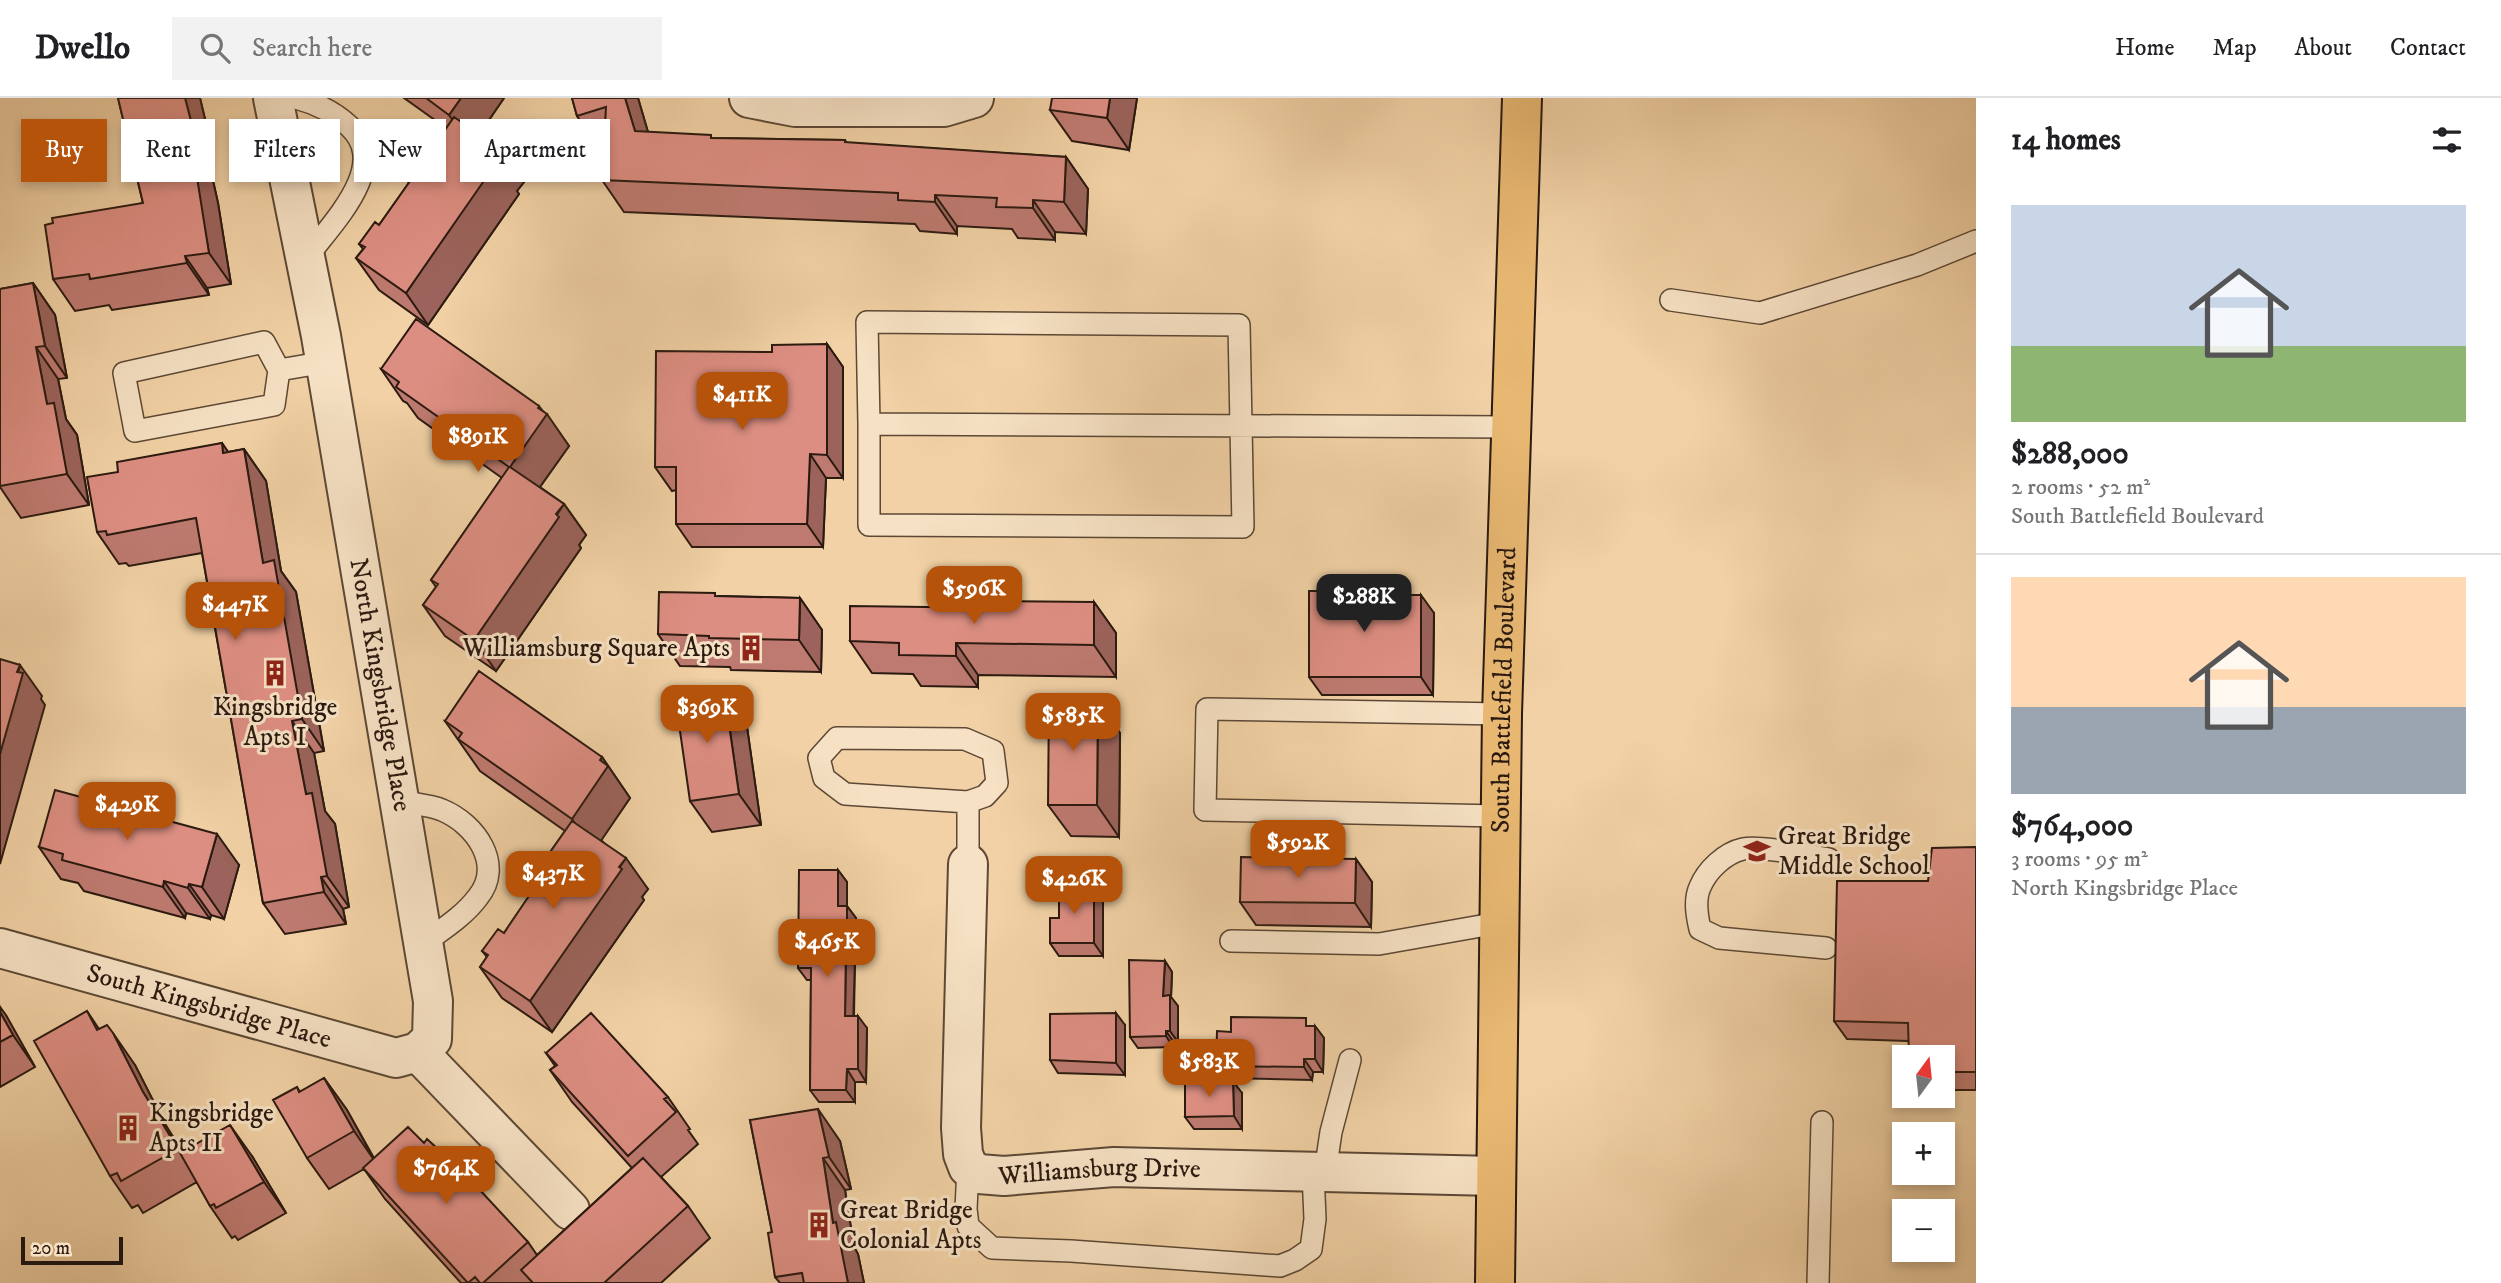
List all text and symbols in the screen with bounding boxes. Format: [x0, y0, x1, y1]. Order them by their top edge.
search box [172, 17, 662, 80]
text: Dwello [35, 28, 130, 69]
icon: search [196, 29, 234, 67]
text: Search here [252, 32, 372, 65]
text: Home [2115, 33, 2174, 63]
text: Map [2212, 33, 2257, 63]
text: About [2295, 33, 2352, 63]
text: Contact [2390, 33, 2466, 63]
chip: Buy [21, 119, 107, 182]
chip: Rent [121, 119, 215, 182]
chip: Filters [229, 119, 340, 182]
chip: New [354, 119, 446, 182]
chip: Apartment [460, 119, 610, 182]
icon: filters [2428, 121, 2466, 159]
text: 14 homes [2011, 122, 2121, 159]
icon: home [2176, 250, 2302, 376]
pin: $411K [693, 372, 791, 432]
text: $411K [713, 380, 771, 409]
pin: $891K [429, 414, 527, 474]
text: $891K [448, 422, 508, 451]
text: $288,000 [2011, 436, 2129, 473]
text: 2 rooms · 52 m² [2011, 473, 2150, 502]
text: South Battlefield Boulevard [2011, 502, 2264, 531]
street label: South Battlefield Boulevard [1484, 547, 1524, 833]
street label: North Kingsbridge Place [341, 556, 419, 814]
pin: $596K [925, 566, 1023, 626]
text: $596K [942, 574, 1006, 603]
pin: $288K [1315, 574, 1413, 634]
pin: $447K [186, 582, 284, 642]
text: $288K [1332, 582, 1396, 611]
text: $447K [202, 590, 268, 619]
icon: home [2176, 622, 2302, 748]
place label: Williamsburg Square Apts [462, 632, 730, 665]
building icon: Williamsburg Square Apts [736, 633, 766, 663]
building icon: Kingsbridge Apts I [260, 658, 290, 688]
pin: $369K [658, 686, 756, 745]
place label: Kingsbridge Apts I [213, 691, 337, 754]
text: $369K [677, 693, 737, 722]
pin: $585K [1024, 694, 1122, 753]
text: $585K [1041, 701, 1105, 730]
pin: $429K [78, 782, 176, 842]
text: $429K [95, 790, 159, 819]
text: $764,000 [2011, 808, 2133, 845]
pin: $592K [1249, 820, 1347, 880]
place label: Great Bridge Middle School [1778, 820, 1930, 883]
text: $592K [1267, 828, 1329, 857]
school or university icon: Great Bridge Middle School [1742, 836, 1772, 866]
text: 3 rooms · 95 m² [2011, 845, 2148, 874]
pin: $437K [504, 852, 602, 911]
pin: $426K [1025, 856, 1123, 916]
text: $437K [522, 859, 584, 888]
text: $426K [1041, 864, 1107, 893]
text: North Kingsbridge Place [2011, 874, 2238, 903]
pin: $465K [778, 920, 876, 979]
text: $465K [794, 927, 860, 956]
street label: South Kingsbridge Place [83, 956, 335, 1056]
pin: $583K [1160, 1040, 1258, 1099]
north arrow [1892, 1045, 1955, 1108]
map controls [1892, 1045, 1955, 1262]
text: $583K [1179, 1047, 1239, 1076]
place label: Kingsbridge Apts II [149, 1097, 274, 1160]
building icon: Kingsbridge Apts II [113, 1113, 143, 1143]
button: + [1892, 1122, 1955, 1185]
pin: $764K [397, 1146, 495, 1206]
street label: Williamsburg Drive [996, 1150, 1201, 1193]
text: $764K [413, 1154, 479, 1183]
place label: Great Bridge Colonial Apts [840, 1194, 982, 1257]
button: − [1892, 1199, 1955, 1262]
building icon: Great Bridge Colonial Apts [804, 1210, 834, 1240]
scale bar [21, 1234, 122, 1266]
text: 20 m [32, 1237, 70, 1260]

